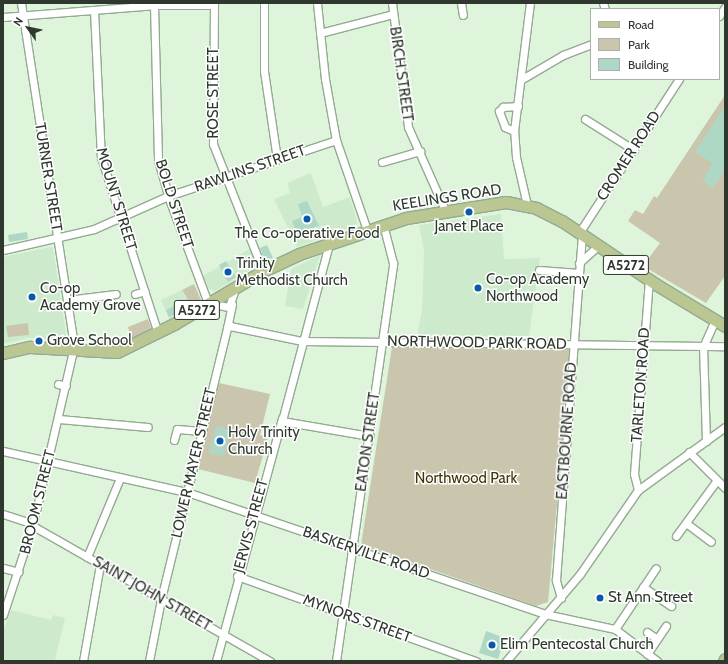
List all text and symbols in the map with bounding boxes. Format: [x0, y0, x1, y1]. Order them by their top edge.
north arrow [8, 8, 48, 48]
legend [590, 8, 720, 80]
text: N [10, 14, 26, 29]
text: Road [628, 17, 654, 32]
street label: BIRCH STREET [385, 25, 417, 123]
text: Park [628, 37, 650, 52]
street label: ROSE STREET [205, 47, 223, 139]
text: Building [628, 57, 669, 72]
street label: CROMER ROAD [593, 108, 665, 204]
street label: TURNER STREET [31, 121, 65, 233]
street label: RAWLINS STREET [192, 142, 308, 196]
street label: MOUNT STREET [92, 145, 140, 253]
street label: BOLD STREET [151, 157, 197, 251]
street label: KEELINGS ROAD [391, 181, 503, 215]
marker: Janet Place [464, 207, 474, 217]
marker: The Co-operative Food [302, 214, 312, 224]
place label: Janet Place [435, 218, 503, 236]
place label: The Co-operative Food [234, 225, 380, 243]
road number: A5272 [602, 253, 650, 277]
place label: Trinity Methodist Church [236, 254, 348, 289]
marker: Trinity Methodist Church [223, 267, 233, 277]
place label: Co-op Academy Northwood [486, 270, 589, 305]
place label: Co-op Academy Grove [40, 279, 141, 314]
marker: Co-op Academy Northwood [473, 283, 483, 293]
marker: Co-op Academy Grove [27, 292, 37, 302]
road number: A5272 [173, 298, 221, 322]
street label: TARLETON ROAD [628, 327, 654, 443]
place label: Grove School [47, 332, 132, 350]
street label: NORTHWOOD PARK ROAD [387, 332, 567, 354]
marker: Grove School [34, 336, 44, 346]
street label: EASTBOURNE ROAD [553, 362, 581, 500]
street label: LOWER MAYER STREET [168, 386, 220, 540]
street label: EATON STREET [352, 391, 384, 493]
place label: Holy Trinity Church [228, 423, 300, 458]
marker: Holy Trinity Church [215, 436, 225, 446]
street label: BROOM STREET [16, 448, 60, 556]
park label: Northwood Park [415, 470, 517, 488]
street label: JERVIS STREET [230, 477, 272, 575]
street label: BASKERVILLE ROAD [300, 523, 432, 583]
street label: SAINT JOHN STREET [89, 553, 215, 635]
place label: St Ann Street [608, 589, 693, 607]
street label: MYNORS STREET [300, 591, 414, 647]
marker: St Ann Street [595, 593, 605, 603]
place label: Elim Pentecostal Church [500, 636, 654, 654]
marker: Elim Pentecostal Church [487, 640, 497, 650]

